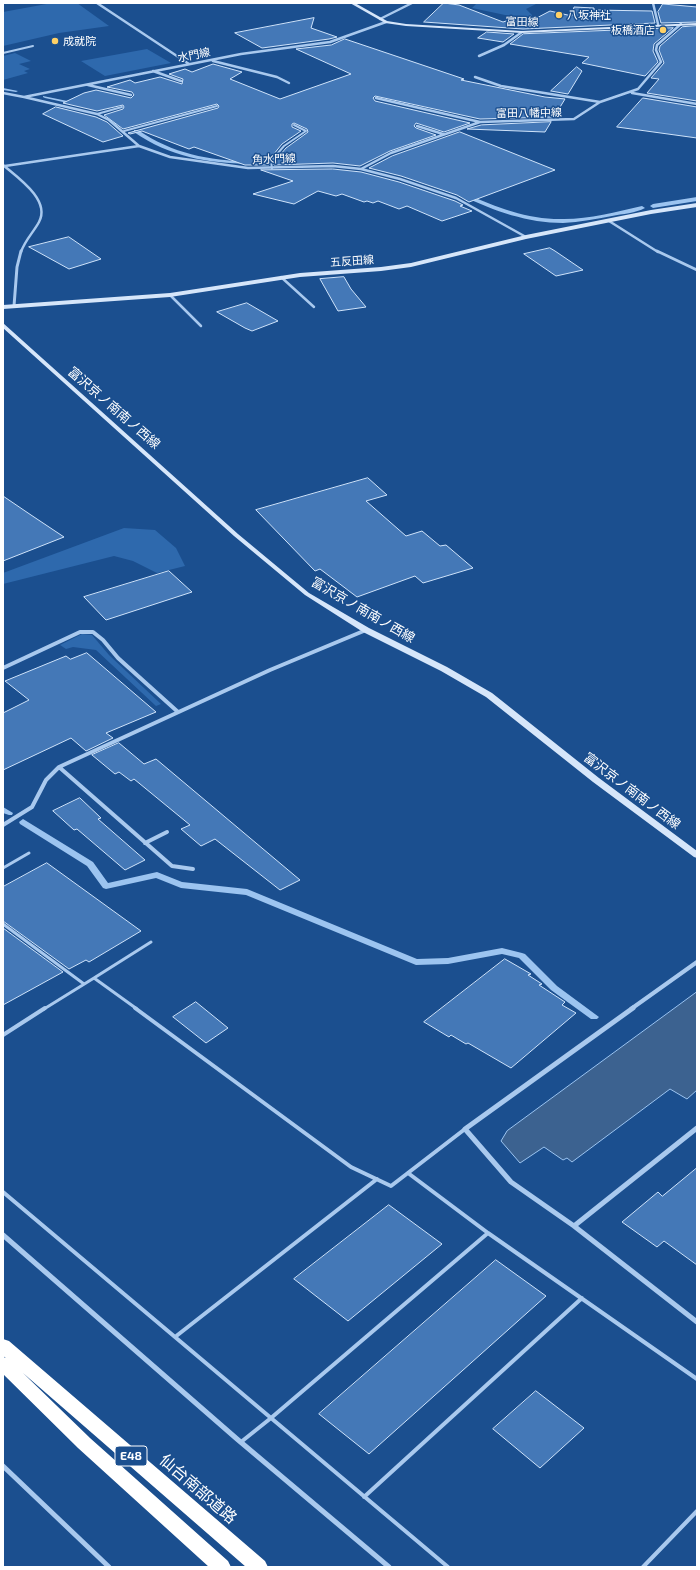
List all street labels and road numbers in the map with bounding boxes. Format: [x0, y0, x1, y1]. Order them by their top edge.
street label: 富田線 [505, 15, 539, 29]
street label: 水門線 [177, 45, 211, 65]
street label: 富田八幡中線 [496, 106, 562, 120]
street label: 角水門線 [252, 152, 296, 166]
street label: 五反田線 [330, 253, 374, 269]
street label: 富沢京ノ南南ノ西線 [65, 364, 163, 452]
street label: 富沢京ノ南南ノ西線 [308, 574, 418, 646]
street label: 富沢京ノ南南ノ西線 [581, 750, 683, 832]
road number: E48 [115, 1446, 147, 1466]
street label: 仙台南部道路 [155, 1450, 241, 1528]

